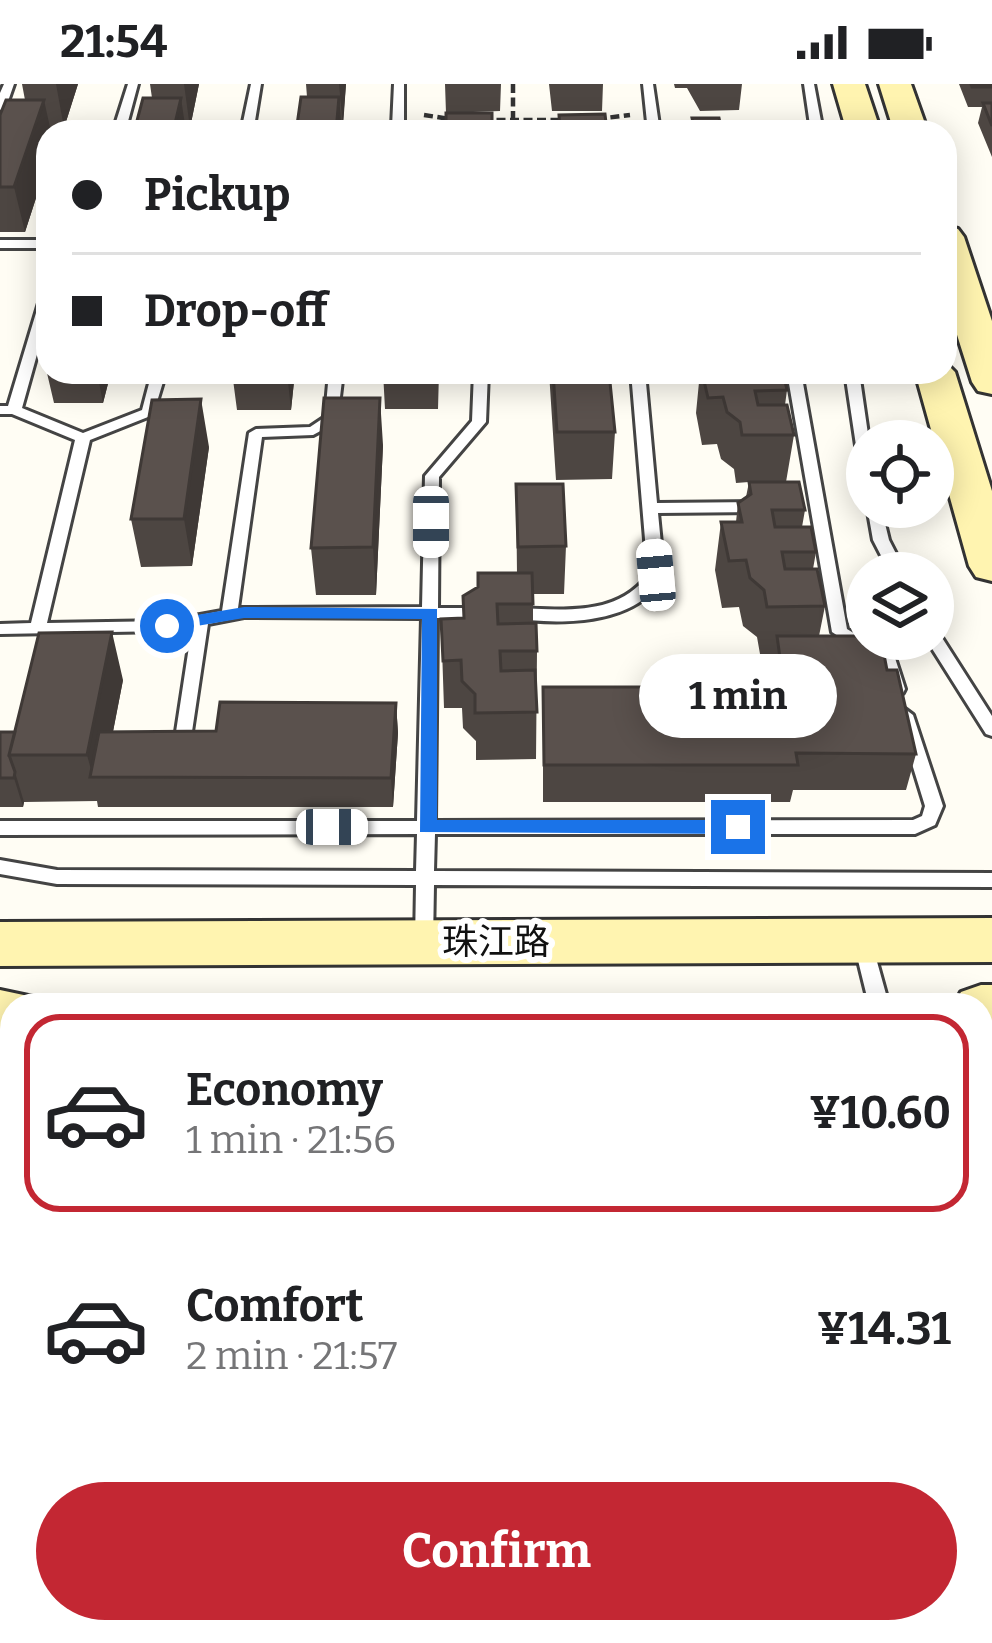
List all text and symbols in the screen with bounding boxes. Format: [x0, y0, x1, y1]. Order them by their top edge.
text: 21:54 [60, 15, 167, 69]
text: Pickup [144, 168, 290, 222]
text: Drop-off [144, 284, 328, 338]
map controls [846, 420, 954, 660]
button: locate [846, 420, 954, 528]
car [413, 486, 449, 558]
car [635, 538, 677, 612]
button: layers [846, 552, 954, 660]
route start [140, 599, 194, 653]
callout: 1 min [639, 653, 837, 737]
text: 1 min [689, 673, 787, 719]
route end [711, 800, 765, 854]
car [296, 809, 368, 845]
street label: 珠江路 [442, 920, 550, 964]
icon: car [42, 1059, 150, 1167]
text: Economy [186, 1063, 383, 1117]
text: ¥10.60 [809, 1086, 951, 1140]
text: 1 min · 21:56 [186, 1117, 396, 1163]
icon: car [42, 1275, 150, 1383]
text: Comfort [186, 1279, 364, 1333]
text: ¥14.31 [817, 1302, 951, 1356]
text: 2 min · 21:57 [186, 1333, 397, 1379]
button: Confirm [36, 1482, 957, 1620]

